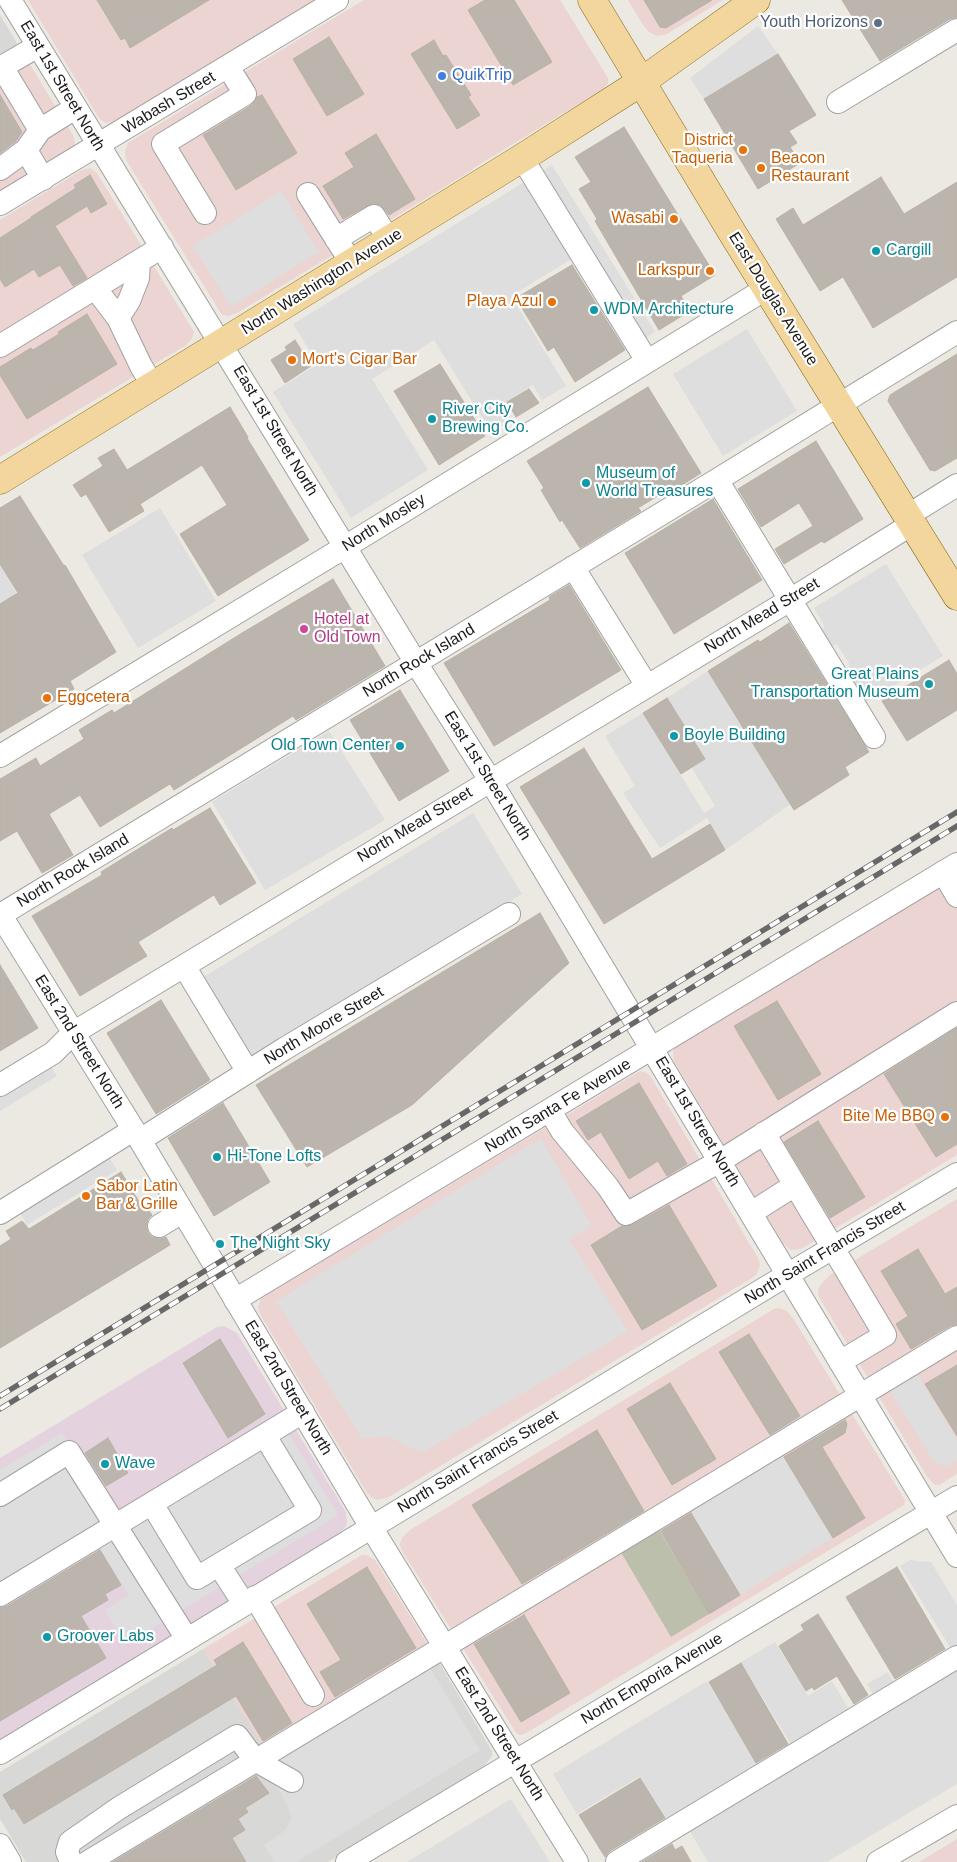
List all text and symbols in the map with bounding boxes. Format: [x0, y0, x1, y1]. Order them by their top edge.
place label: Youth Horizons [760, 13, 868, 33]
street label: East 1st Street North [16, 17, 108, 155]
marker: Youth Horizons [872, 17, 884, 29]
place label: QuikTrip [452, 66, 512, 86]
street label: Wabash Street [119, 68, 219, 138]
marker: QuikTrip [436, 70, 448, 82]
place label: District Taqueria [672, 131, 733, 169]
marker: District Taqueria [737, 144, 749, 156]
place label: Beacon Restaurant [771, 149, 849, 187]
marker: Beacon Restaurant [755, 162, 767, 174]
place label: Wasabi [611, 209, 664, 229]
marker: Wasabi [668, 213, 680, 225]
street label: North Washington Avenue [238, 225, 406, 339]
street label: East Douglas Avenue [724, 229, 822, 369]
place label: Cargill [886, 241, 931, 261]
marker: Cargill [870, 245, 882, 257]
place label: Larkspur [638, 261, 700, 281]
marker: Larkspur [704, 265, 716, 277]
place label: Playa Azul [466, 292, 542, 312]
marker: Playa Azul [546, 296, 558, 308]
place label: WDM Architecture [604, 300, 734, 320]
marker: WDM Architecture [588, 304, 600, 316]
place label: Mort's Cigar Bar [302, 350, 417, 370]
marker: Mort's Cigar Bar [286, 354, 298, 366]
street label: East 1st Street North [229, 362, 321, 500]
place label: River City Brewing Co. [442, 400, 529, 438]
marker: River City Brewing Co. [426, 413, 438, 425]
place label: Museum of World Treasures [596, 464, 713, 502]
marker: Museum of World Treasures [580, 477, 592, 489]
street label: North Mosley [339, 490, 429, 556]
street label: North Mead Street [701, 574, 823, 658]
place label: Hotel at Old Town [314, 610, 381, 648]
street label: North Rock Island [360, 620, 478, 702]
marker: Hotel at Old Town [298, 623, 310, 635]
place label: Great Plains Transportation Museum [751, 665, 919, 703]
marker: Great Plains Transportation Museum [923, 678, 935, 690]
place label: Eggcetera [57, 688, 130, 708]
marker: Eggcetera [41, 692, 53, 704]
street label: East 1st Street North [440, 708, 534, 844]
place label: Boyle Building [684, 726, 785, 746]
marker: Boyle Building [668, 730, 680, 742]
place label: Old Town Center [271, 736, 390, 756]
marker: Old Town Center [394, 740, 406, 752]
street label: North Mead Street [354, 783, 476, 867]
street label: North Rock Island [14, 830, 132, 912]
street label: East 2nd Street North [30, 972, 128, 1112]
street label: North Moore Street [261, 983, 387, 1069]
street label: East 1st Street North [651, 1053, 743, 1191]
street label: North Santa Fe Avenue [482, 1055, 634, 1157]
place label: Bite Me BBQ [843, 1107, 935, 1127]
marker: Bite Me BBQ [939, 1111, 951, 1123]
place label: Hi-Tone Lofts [227, 1147, 321, 1167]
marker: Hi-Tone Lofts [211, 1151, 223, 1163]
place label: Sabor Latin Bar & Grille [96, 1177, 178, 1215]
marker: Sabor Latin Bar & Grille [80, 1190, 92, 1202]
street label: North Saint Francis Street [741, 1197, 909, 1309]
place label: The Night Sky [230, 1234, 330, 1254]
marker: The Night Sky [214, 1238, 226, 1250]
street label: East 2nd Street North [240, 1317, 336, 1459]
street label: North Saint Francis Street [394, 1406, 562, 1518]
place label: Wave [115, 1454, 155, 1474]
marker: Wave [99, 1458, 111, 1470]
place label: Groover Labs [57, 1627, 154, 1647]
street label: North Emporia Avenue [578, 1629, 726, 1729]
marker: Groover Labs [41, 1631, 53, 1643]
street label: East 2nd Street North [450, 1664, 548, 1804]

